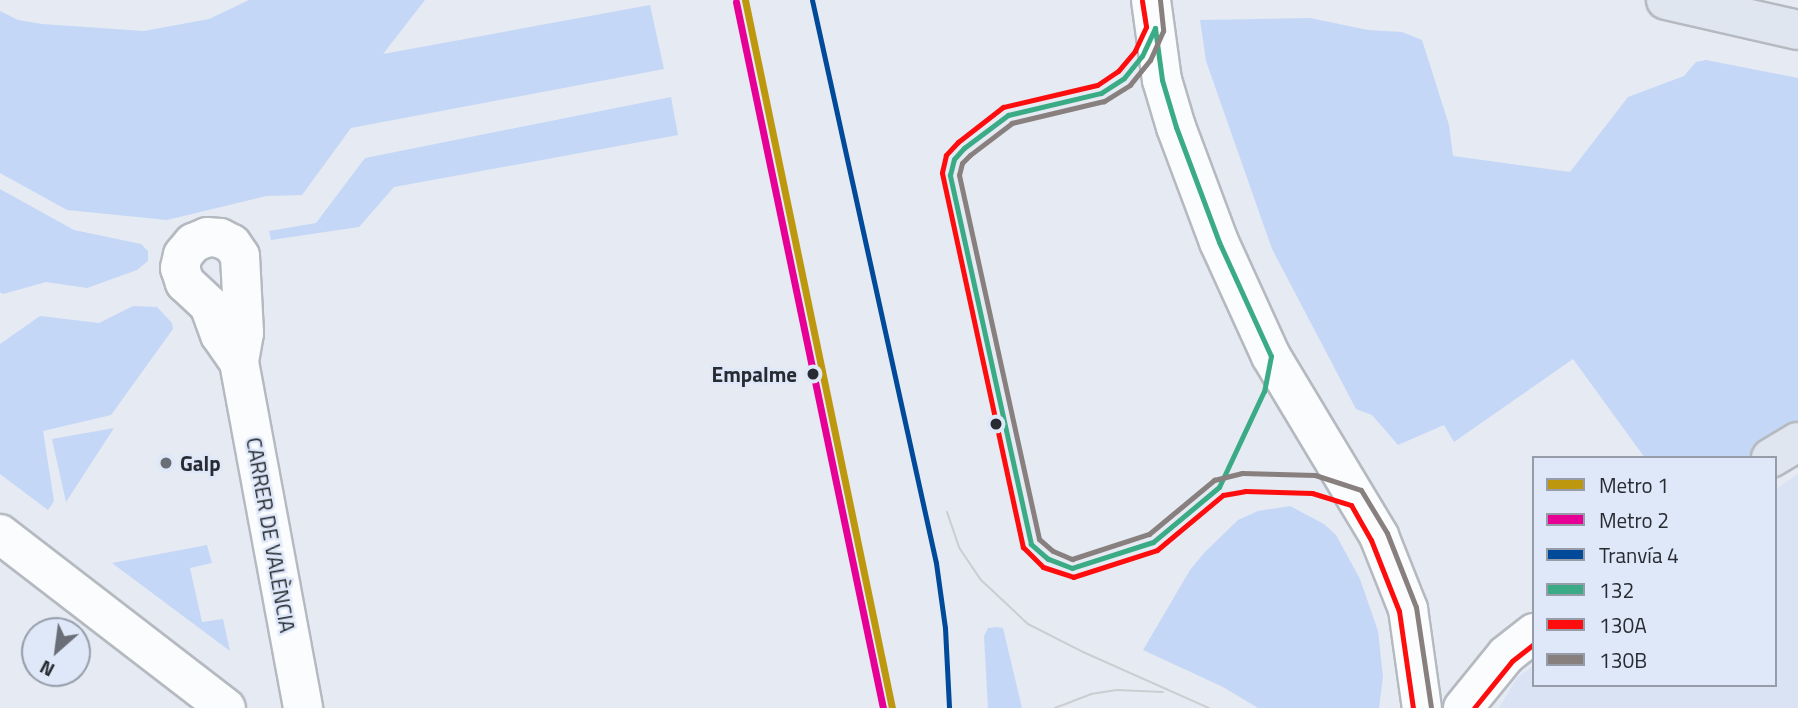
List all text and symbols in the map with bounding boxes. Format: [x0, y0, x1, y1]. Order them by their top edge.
place label: Empalme [712, 361, 797, 387]
marker: Empalme [803, 364, 823, 384]
unlabelled marker [989, 417, 1003, 431]
street label: CARRER DE VALÈNCIA [241, 435, 301, 635]
place label: Galp [180, 450, 221, 476]
marker: Galp [158, 455, 174, 471]
legend [1532, 456, 1777, 687]
text: Metro 1 [1599, 469, 1669, 501]
text: Metro 2 [1599, 504, 1669, 536]
text: Tranvía 4 [1599, 539, 1679, 571]
text: 132 [1599, 574, 1634, 606]
text: 130A [1599, 609, 1647, 641]
north arrow [21, 617, 91, 687]
text: 130B [1599, 644, 1647, 676]
text: N [34, 653, 59, 685]

